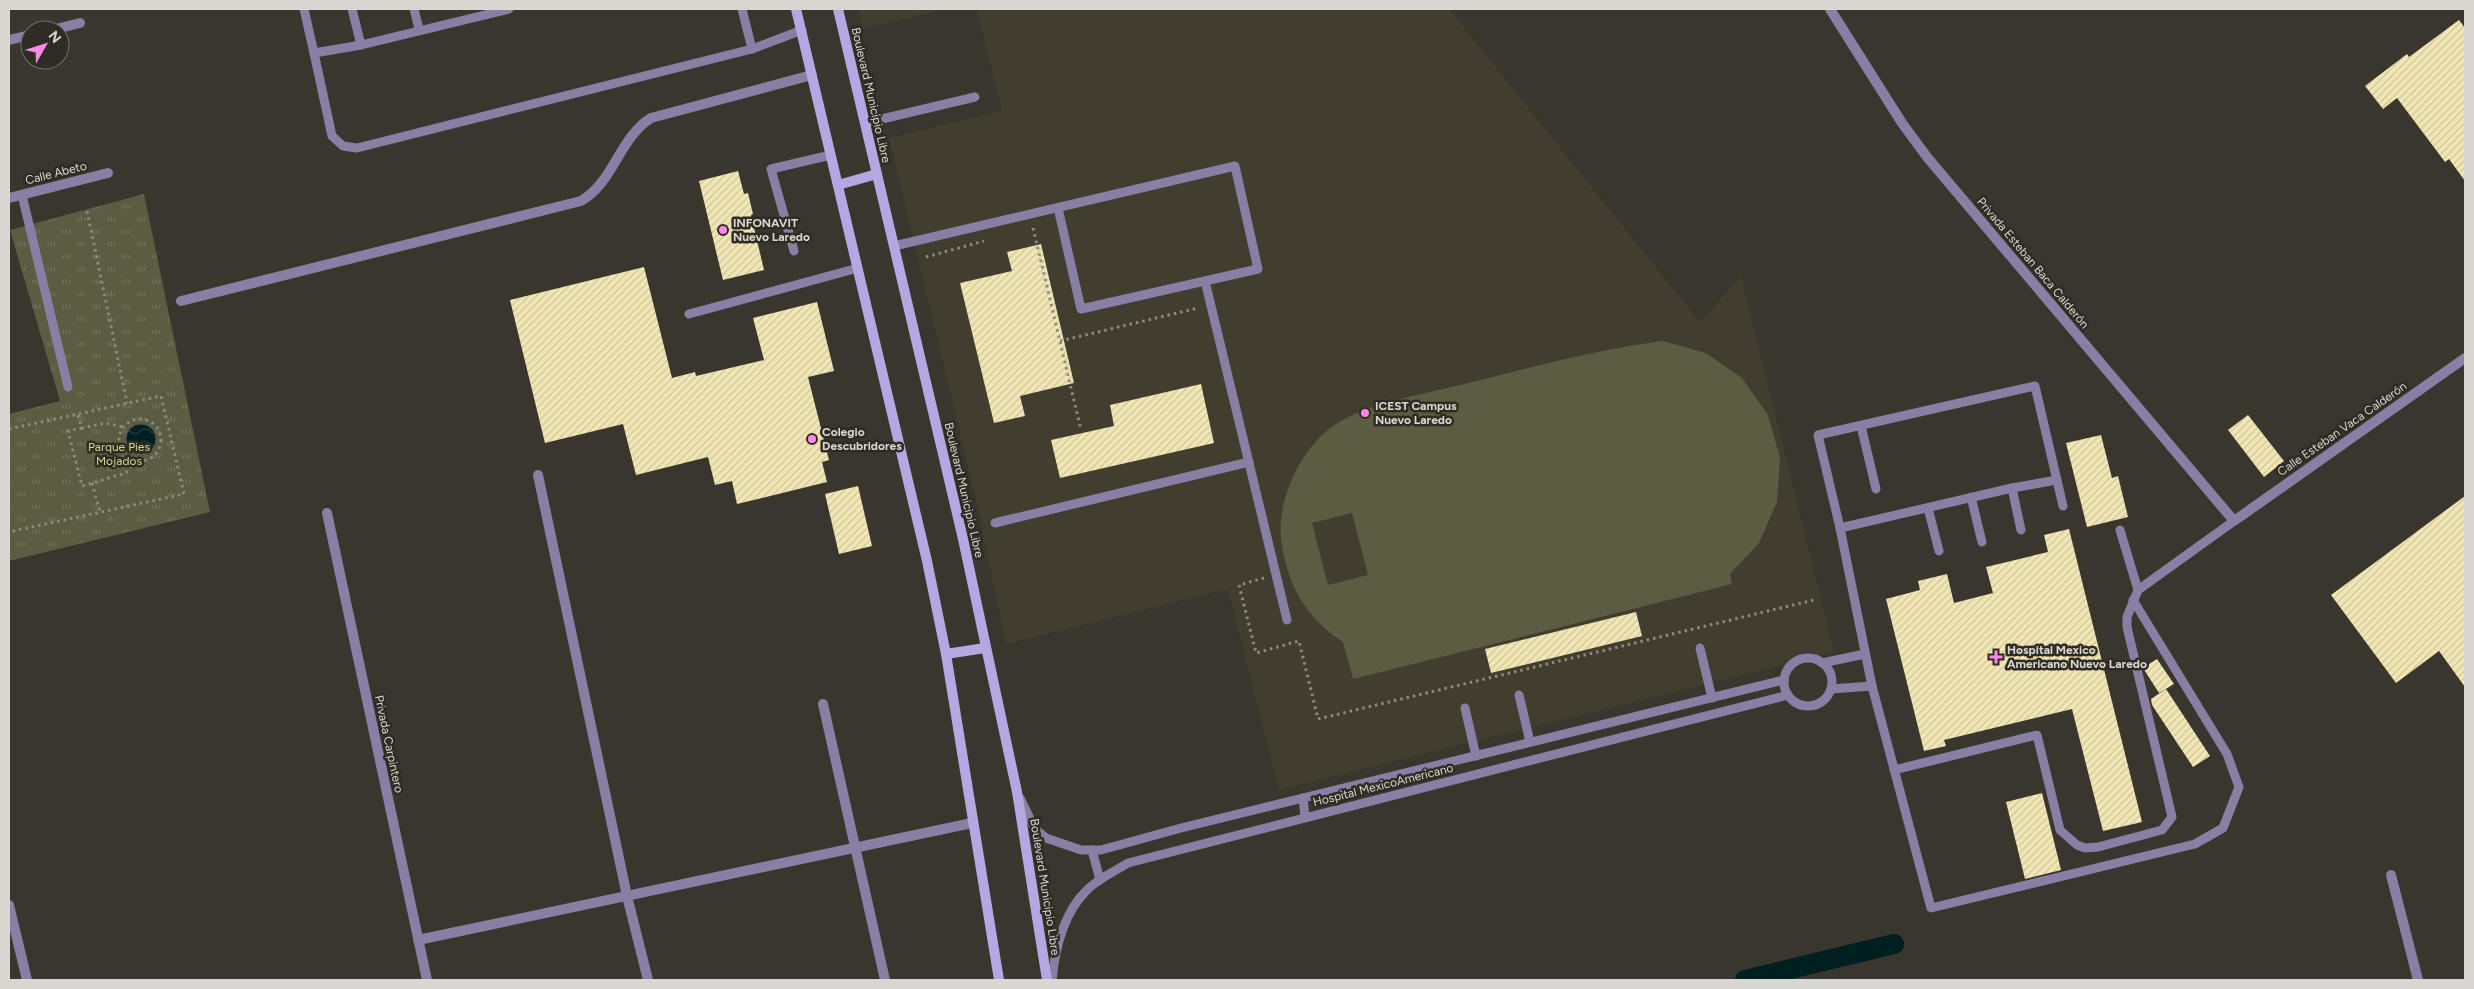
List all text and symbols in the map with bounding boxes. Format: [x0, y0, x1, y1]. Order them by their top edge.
north arrow [20, 20, 70, 70]
street label: Boulevard Municipio Libre [849, 26, 893, 164]
text: N [45, 28, 65, 47]
street label: Calle Abeto [24, 159, 88, 187]
street label: Privada Esteban Baca Calderón [1974, 195, 2092, 331]
place label: INFONAVIT Nuevo Laredo [733, 216, 810, 244]
marker: INFONAVIT Nuevo Laredo [717, 224, 729, 236]
street label: Calle Esteban Vaca Calderón [2275, 379, 2409, 479]
place label: ICEST Campus Nuevo Laredo [1375, 399, 1457, 427]
marker: ICEST Campus Nuevo Laredo [1359, 407, 1371, 419]
street label: Boulevard Municipio Libre [942, 421, 986, 559]
place label: Colegio Descubridores [822, 425, 902, 453]
marker: Colegio Descubridores [806, 433, 818, 445]
park label: Parque Pies Mojados [88, 440, 150, 468]
place label: Hospital Mexico Americano Nuevo Laredo [2007, 643, 2147, 671]
marker: Hospital Mexico Americano Nuevo Laredo [1989, 650, 2003, 664]
street label: Privada Carpintero [372, 694, 406, 794]
street label: Hospital MexicoAmericano [1311, 761, 1455, 809]
street label: Boulevard Municipio Libre [1027, 818, 1063, 957]

